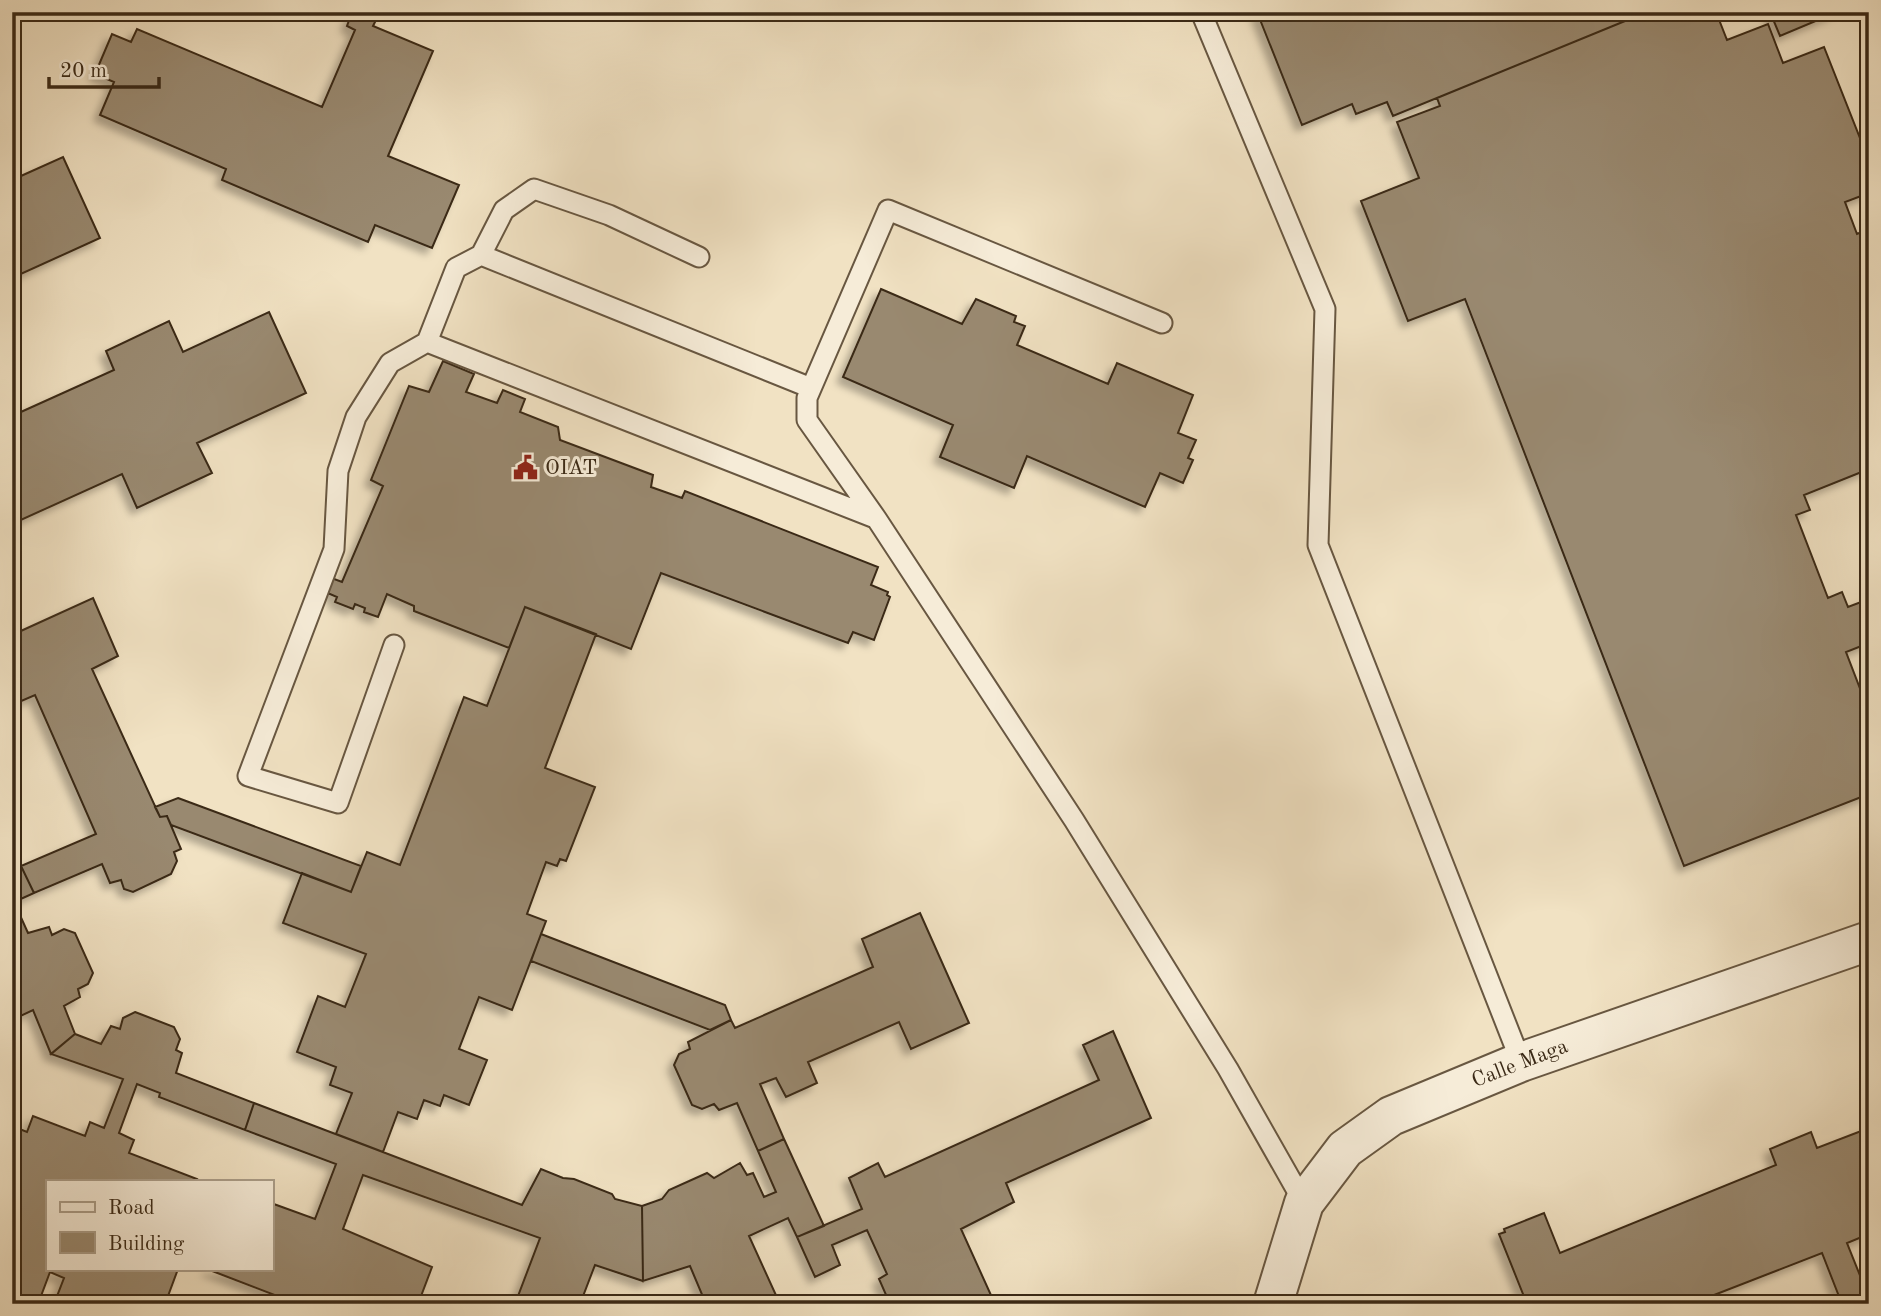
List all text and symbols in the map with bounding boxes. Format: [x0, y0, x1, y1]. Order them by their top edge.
scale bar [49, 46, 159, 90]
text: 20 m [60, 61, 107, 82]
public building icon: OIAT [511, 454, 539, 482]
place label: OIAT [545, 458, 597, 479]
street label: Calle Maga [1469, 1036, 1571, 1092]
legend [46, 1180, 273, 1270]
text: Road [108, 1198, 155, 1219]
text: Building [108, 1234, 185, 1255]

